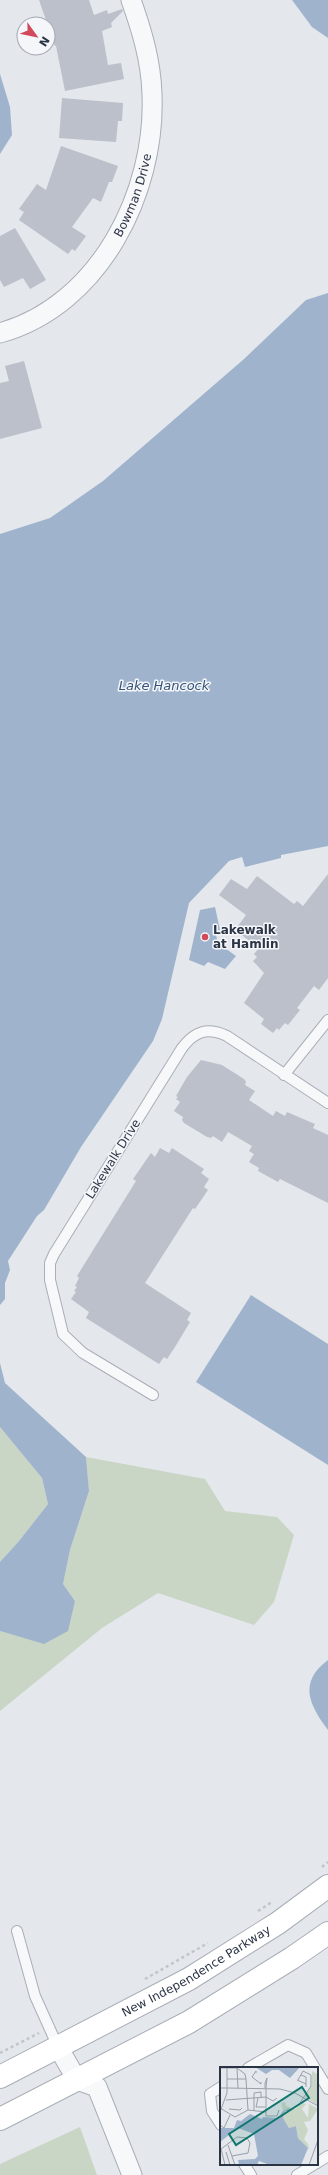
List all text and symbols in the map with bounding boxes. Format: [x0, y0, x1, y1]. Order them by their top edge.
north arrow [16, 16, 56, 56]
text: N [36, 34, 52, 49]
street label: Bowman Drive [111, 152, 154, 239]
water label: Lake Hancock [119, 678, 210, 693]
place label: Lakewalk at Hamlin [213, 923, 278, 951]
marker: Lakewalk at Hamlin [200, 932, 210, 942]
street label: Lakewalk Drive [83, 1117, 143, 1201]
street label: New Independence Parkway [119, 1923, 273, 2020]
inset map [220, 2067, 318, 2165]

